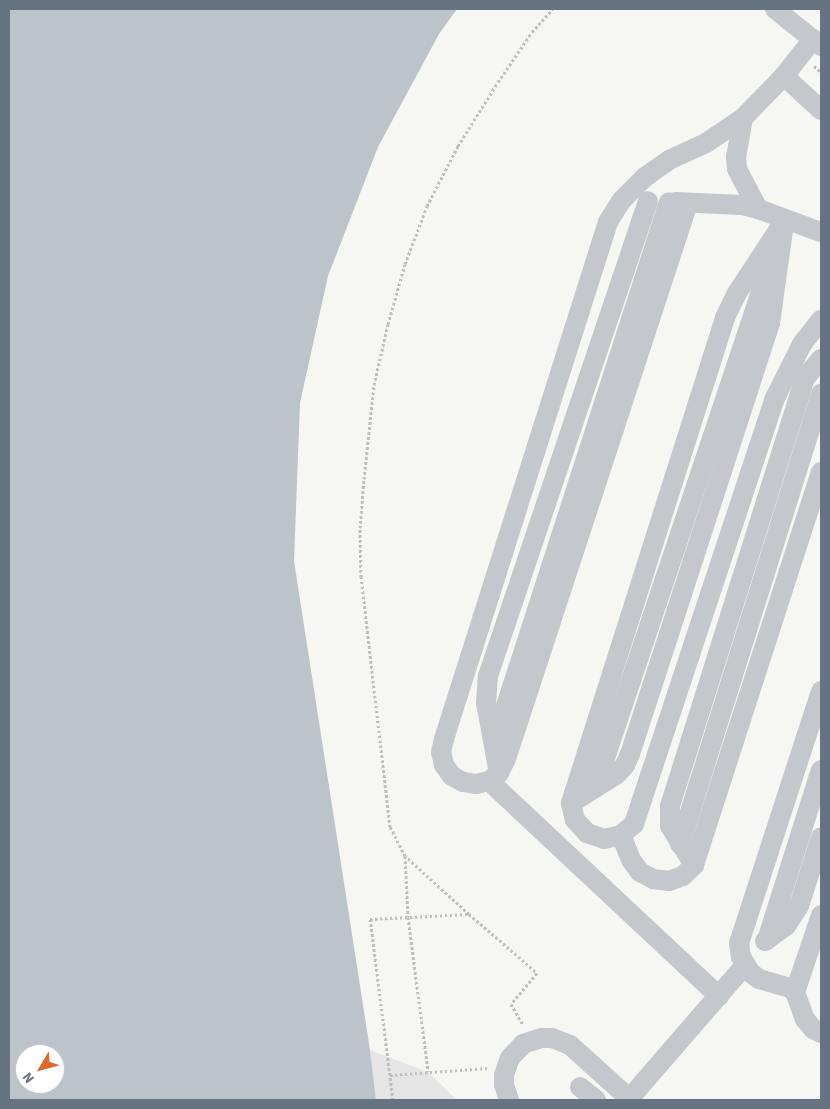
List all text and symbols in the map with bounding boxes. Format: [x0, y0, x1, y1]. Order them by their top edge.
north arrow [15, 1044, 65, 1094]
text: N [18, 1068, 40, 1087]

